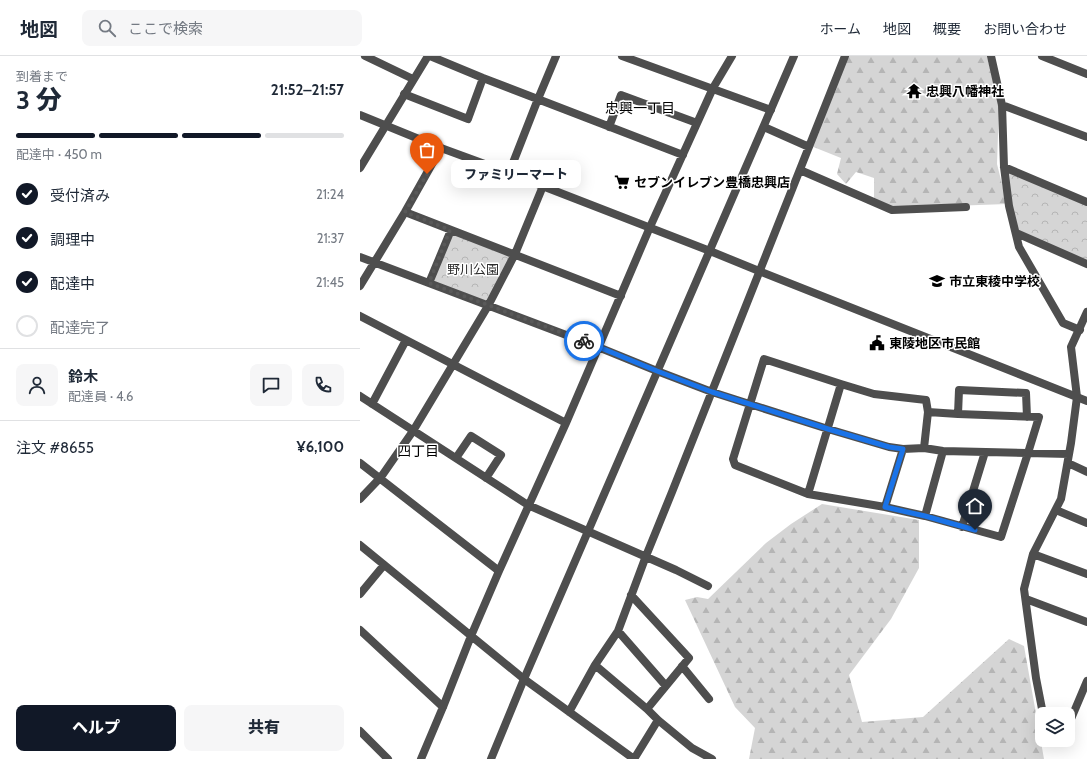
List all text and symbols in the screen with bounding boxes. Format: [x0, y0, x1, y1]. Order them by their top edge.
search box [82, 10, 362, 46]
icon: search [96, 17, 118, 39]
text: 地図 [20, 18, 58, 41]
text: ここで検索 [128, 20, 203, 38]
text: ホーム [819, 20, 861, 38]
text: 地図 [883, 20, 911, 38]
text: 概要 [933, 20, 961, 38]
text: お問い合わせ [983, 20, 1067, 38]
text: 到着まで [16, 68, 68, 84]
text: 21:52–21:57 [271, 81, 344, 99]
temple icon: 忠興八幡神社 [905, 82, 923, 100]
place label: 忠興八幡神社 [926, 83, 1004, 99]
text: 3 分 [16, 84, 62, 116]
district label: 忠興一丁目 [605, 99, 675, 117]
pin [410, 133, 444, 174]
icon: bag [416, 139, 438, 161]
text: 配達中 · 450 m [16, 146, 102, 162]
callout: ファミリーマート [451, 160, 581, 188]
text: ファミリーマート [464, 166, 568, 182]
supermarket icon: セブンイレブン豊橋忠興店 [613, 173, 631, 191]
place label: セブンイレブン豊橋忠興店 [634, 174, 790, 190]
icon: check [16, 183, 38, 205]
text: 21:24 [316, 186, 344, 202]
text: 受付済み [50, 187, 110, 205]
icon: check [16, 227, 38, 249]
text: 21:37 [317, 230, 344, 246]
text: 調理中 [50, 231, 95, 249]
park label: 野川公園 [447, 261, 499, 277]
icon: check [16, 271, 38, 293]
school or university icon: 市立東稜中学校 [928, 272, 946, 290]
place label: 市立東稜中学校 [949, 273, 1040, 289]
text: 21:45 [316, 274, 344, 290]
text: 配達中 [50, 275, 95, 293]
text: 配達完了 [50, 319, 110, 337]
courier [564, 321, 604, 361]
icon: bike [573, 330, 595, 352]
public building icon: 東陵地区市民館 [868, 334, 886, 352]
place label: 東陵地区市民館 [889, 335, 980, 351]
button: person [16, 364, 58, 406]
button: chat [250, 364, 292, 406]
button: phone [302, 364, 344, 406]
text: 鈴木 [68, 368, 98, 386]
text: 配達員 · 4.6 [68, 388, 133, 404]
text: ¥6,100 [297, 438, 344, 456]
text: 注文 #8655 [16, 439, 94, 457]
district label: 四丁目 [397, 442, 439, 460]
pin [958, 489, 992, 530]
icon: home [964, 495, 986, 517]
button: ヘルプ [16, 705, 176, 751]
button: 共有 [184, 705, 344, 751]
map controls [1035, 707, 1075, 747]
button: layers [1035, 707, 1075, 747]

